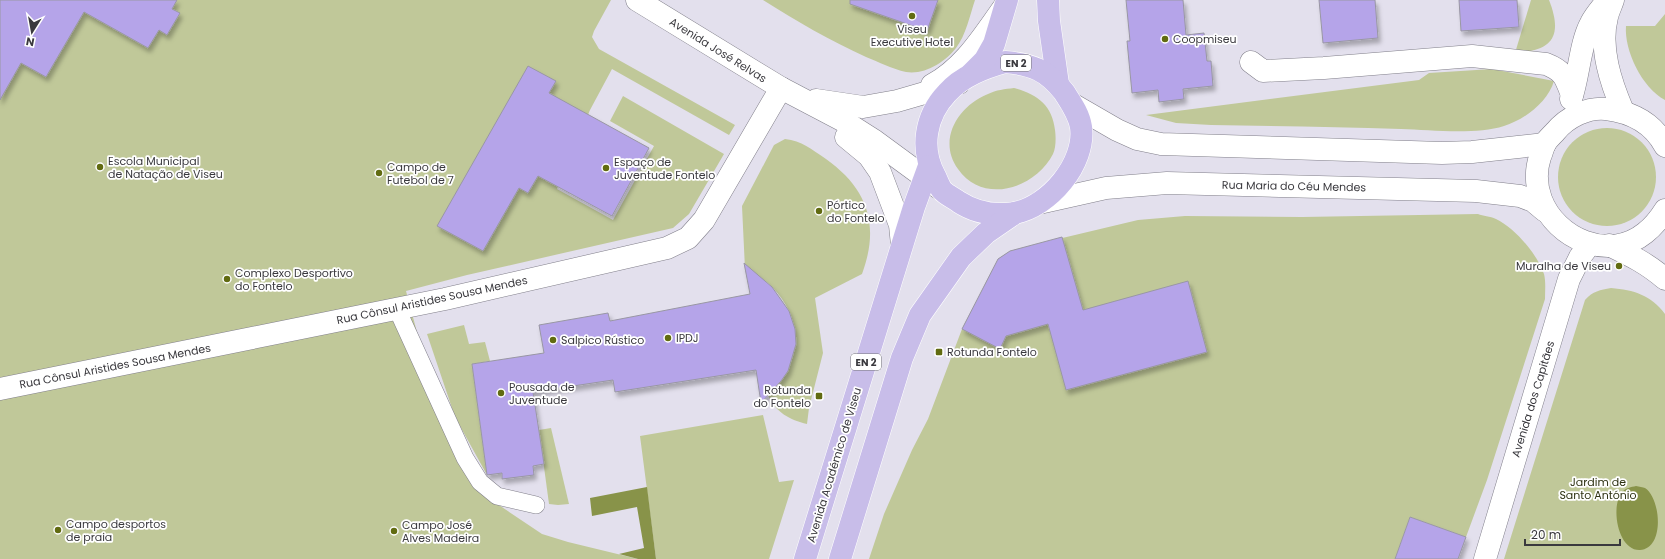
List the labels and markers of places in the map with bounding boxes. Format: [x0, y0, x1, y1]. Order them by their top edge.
marker: Viseu Executive Hotel [907, 11, 917, 21]
place label: Viseu Executive Hotel [871, 21, 953, 50]
place label: Coopmiseu [1173, 31, 1237, 47]
marker: Coopmiseu [1160, 34, 1170, 44]
place label: Escola Municipal de Natação de Viseu [108, 153, 223, 182]
place label: Espaço de Juventude Fontelo [614, 154, 715, 183]
place label: Campo de Futebol de 7 [387, 159, 454, 188]
marker: Escola Municipal de Natação de Viseu [95, 162, 105, 172]
marker: Espaço de Juventude Fontelo [601, 163, 611, 173]
marker: Campo de Futebol de 7 [374, 168, 384, 178]
place label: Pórtico do Fontelo [827, 197, 885, 226]
marker: Pórtico do Fontelo [814, 206, 824, 216]
place label: Muralha de Viseu [1516, 258, 1611, 274]
marker: Muralha de Viseu [1614, 261, 1624, 271]
place label: Complexo Desportivo do Fontelo [235, 265, 353, 294]
marker: Complexo Desportivo do Fontelo [222, 274, 232, 284]
place label: IPDJ [676, 330, 699, 346]
place label: Salpico Rústico [561, 332, 644, 348]
marker: IPDJ [663, 333, 673, 343]
marker: Salpico Rústico [548, 335, 558, 345]
place label: Rotunda Fontelo [947, 344, 1037, 360]
marker: Rotunda Fontelo [934, 347, 944, 357]
place label: Pousada de Juventude [509, 379, 575, 408]
place label: Rotunda do Fontelo [753, 382, 811, 411]
marker: Pousada de Juventude [496, 388, 506, 398]
marker: Rotunda do Fontelo [814, 391, 824, 401]
place label: Campo desportos de praia [66, 516, 166, 545]
place label: Campo José Alves Madeira [402, 517, 479, 546]
marker: Campo desportos de praia [53, 525, 63, 535]
marker: Campo José Alves Madeira [389, 526, 399, 536]

